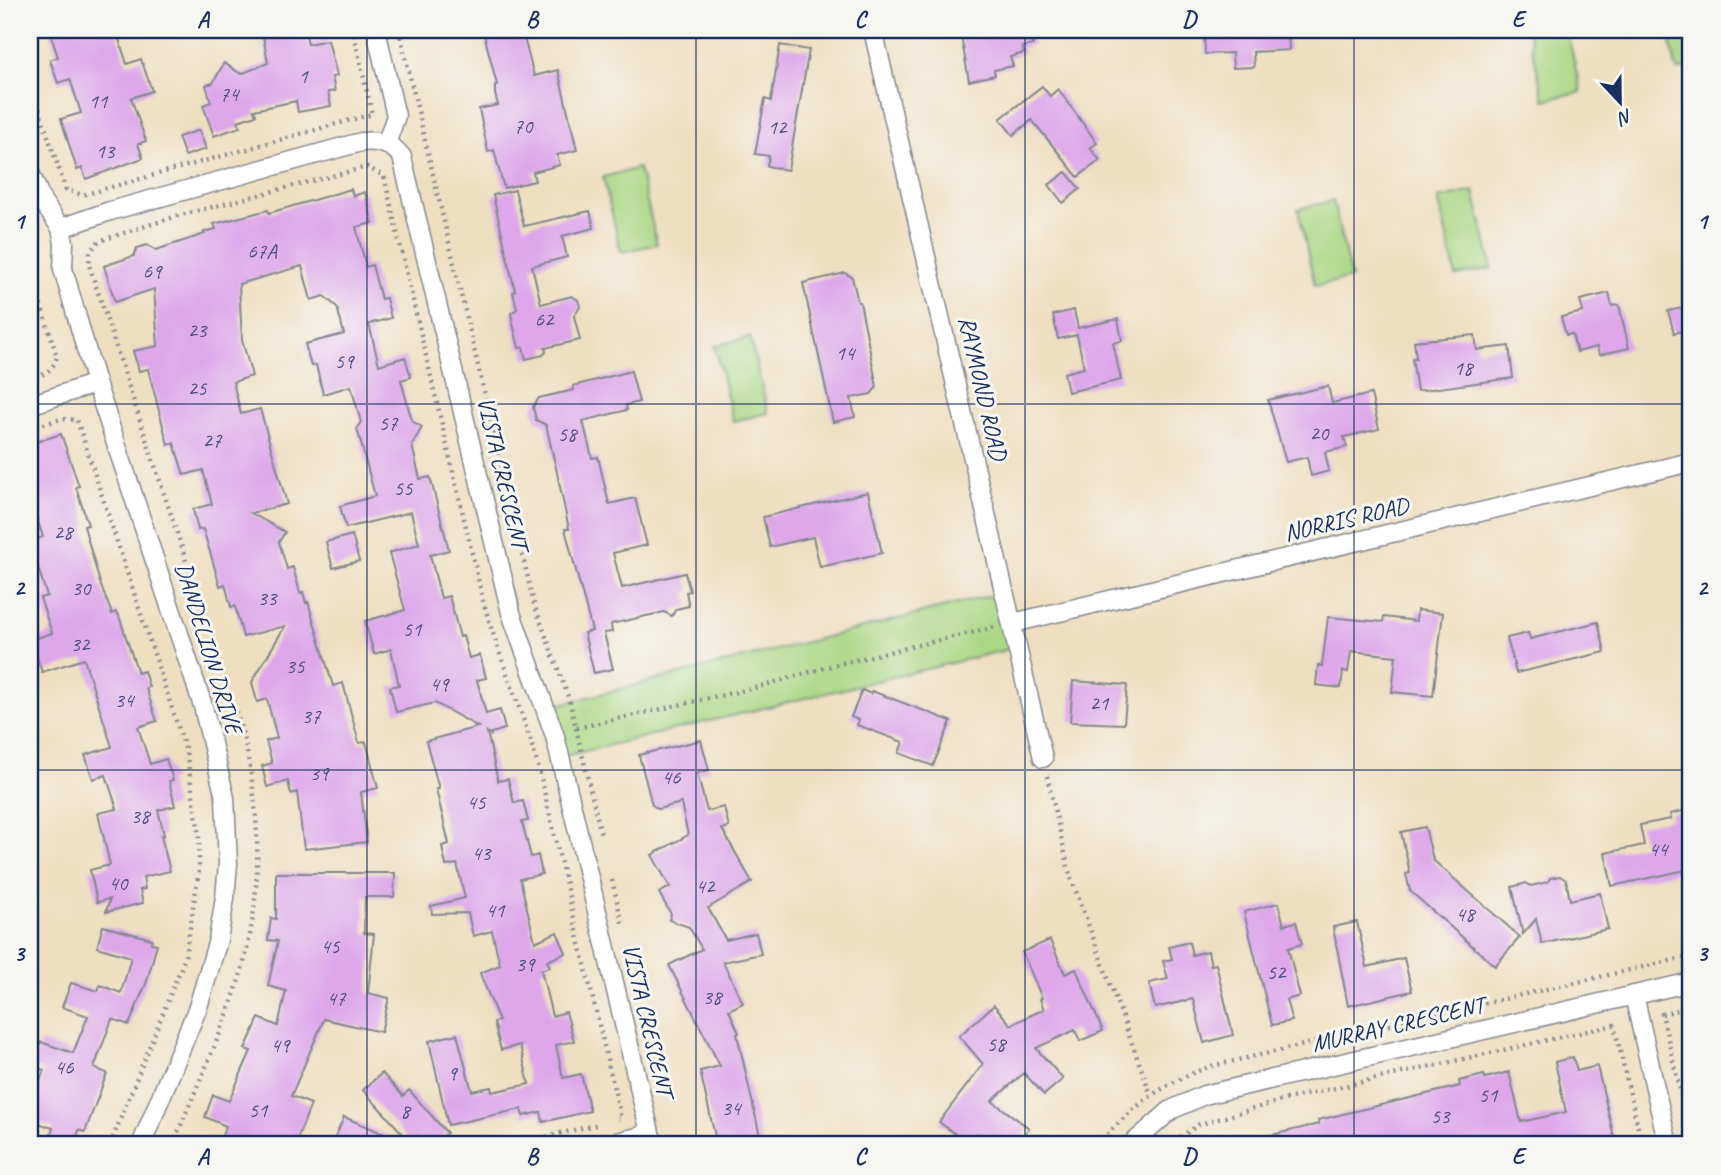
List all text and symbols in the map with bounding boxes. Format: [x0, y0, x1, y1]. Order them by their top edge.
text: A [197, 5, 211, 34]
text: B [526, 5, 540, 34]
text: C [855, 5, 869, 34]
text: D [1182, 5, 1198, 34]
text: E [1512, 5, 1528, 34]
house number: 1 [298, 63, 309, 89]
north arrow [1584, 66, 1654, 136]
house number: 74 [220, 81, 241, 107]
house number: 11 [89, 88, 109, 114]
text: N [1613, 104, 1636, 131]
house number: 70 [514, 113, 534, 139]
house number: 12 [768, 114, 788, 140]
house number: 13 [96, 138, 116, 164]
text: 1 [14, 207, 27, 236]
text: 1 [1697, 207, 1710, 236]
house number: 67A [247, 238, 278, 264]
house number: 69 [143, 258, 163, 284]
house number: 62 [535, 306, 555, 332]
street label: RAYMOND ROAD [952, 313, 1015, 465]
house number: 23 [188, 317, 208, 343]
house number: 14 [836, 340, 857, 366]
house number: 59 [335, 348, 355, 374]
house number: 18 [1454, 355, 1475, 381]
house number: 25 [188, 375, 208, 401]
street label: VISTA CRESCENT [471, 394, 536, 558]
house number: 57 [379, 410, 399, 436]
house number: 20 [1310, 420, 1330, 446]
house number: 58 [558, 421, 579, 447]
house number: 27 [203, 427, 223, 453]
house number: 55 [394, 475, 414, 501]
street label: NORRIS ROAD [1281, 490, 1413, 548]
house number: 28 [54, 519, 75, 545]
street label: DANDELION DRIVE [169, 559, 250, 740]
text: 2 [14, 573, 27, 602]
text: 2 [1697, 573, 1710, 602]
house number: 30 [72, 575, 92, 601]
house number: 33 [258, 585, 278, 611]
house number: 51 [403, 616, 423, 642]
house number: 32 [71, 631, 91, 657]
house number: 35 [286, 653, 306, 679]
house number: 49 [430, 671, 450, 697]
house number: 34 [115, 687, 136, 713]
house number: 21 [1090, 690, 1110, 716]
house number: 37 [302, 703, 322, 729]
house number: 39 [310, 760, 330, 786]
house number: 46 [662, 764, 681, 790]
house number: 45 [467, 789, 487, 815]
house number: 38 [131, 803, 152, 829]
house number: 44 [1649, 836, 1670, 862]
house number: 43 [472, 840, 492, 866]
house number: 40 [109, 870, 129, 896]
house number: 42 [696, 873, 716, 899]
house number: 41 [486, 897, 506, 923]
house number: 48 [1456, 901, 1477, 927]
house number: 45 [321, 933, 341, 959]
text: 3 [14, 939, 27, 968]
text: 3 [1697, 939, 1710, 968]
street label: VISTA CRESCENT [616, 941, 681, 1105]
house number: 39 [516, 951, 536, 977]
house number: 52 [1267, 959, 1287, 985]
house number: 38 [703, 984, 724, 1010]
house number: 47 [327, 985, 347, 1011]
street label: MURRAY CRESCENT [1309, 988, 1492, 1058]
house number: 58 [987, 1031, 1008, 1057]
house number: 49 [271, 1032, 291, 1058]
house number: 46 [55, 1054, 74, 1080]
house number: 9 [447, 1060, 458, 1086]
house number: 51 [1479, 1082, 1499, 1108]
house number: 34 [722, 1095, 743, 1121]
house number: 51 [249, 1097, 269, 1123]
house number: 8 [400, 1098, 412, 1124]
house number: 53 [1431, 1103, 1451, 1129]
text: A [197, 1142, 211, 1171]
text: B [526, 1142, 540, 1171]
text: C [855, 1142, 869, 1171]
text: D [1182, 1142, 1198, 1171]
text: E [1512, 1142, 1528, 1171]

